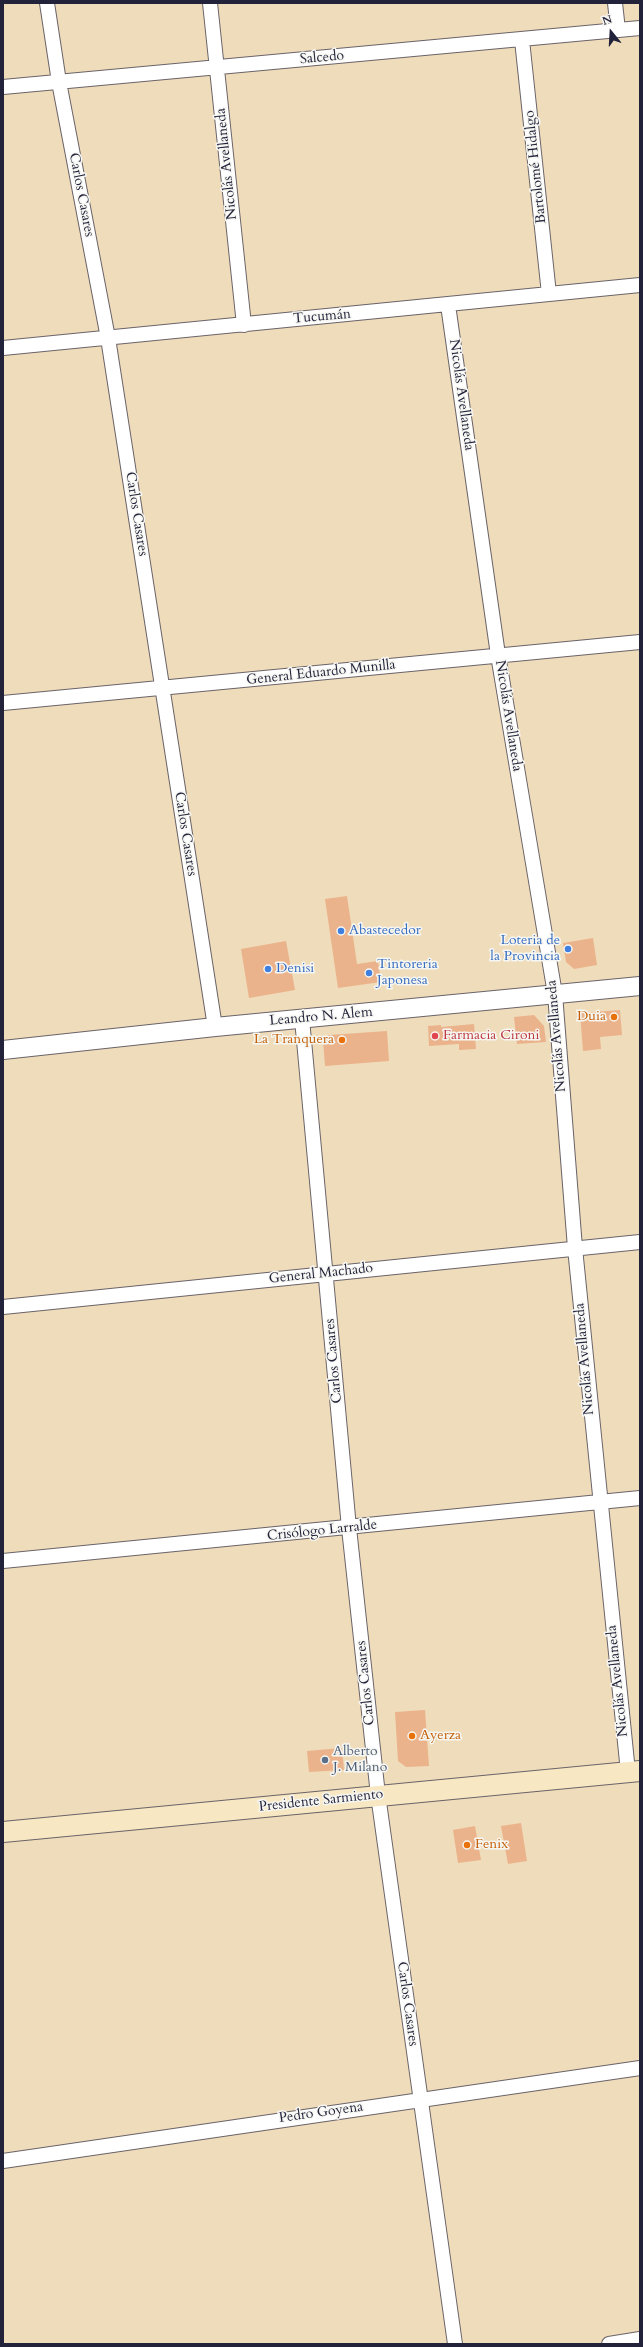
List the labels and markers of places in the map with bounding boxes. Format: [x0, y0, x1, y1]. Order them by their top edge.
place label: Abastecedor [349, 923, 421, 939]
marker: Abastecedor [336, 926, 346, 936]
place label: Loteria de la Provincia [490, 933, 560, 966]
marker: Loteria de la Provincia [563, 944, 573, 954]
place label: Tintoreria Japonesa [377, 957, 438, 990]
place label: Denisi [276, 961, 314, 977]
marker: Denisi [263, 964, 273, 974]
marker: Tintoreria Japonesa [364, 968, 374, 978]
place label: Duia [577, 1009, 606, 1025]
marker: Duia [609, 1012, 619, 1022]
place label: Farmacia Cironi [443, 1028, 539, 1044]
marker: Farmacia Cironi [430, 1031, 440, 1041]
place label: La Tranquera [254, 1032, 334, 1048]
marker: La Tranquera [337, 1035, 347, 1045]
place label: Ayerza [420, 1728, 461, 1744]
marker: Ayerza [407, 1731, 417, 1741]
place label: Alberto J. Milano [333, 1744, 387, 1776]
marker: Alberto J. Milano [320, 1755, 330, 1765]
place label: Fenix [475, 1837, 508, 1853]
marker: Fenix [462, 1840, 472, 1850]

